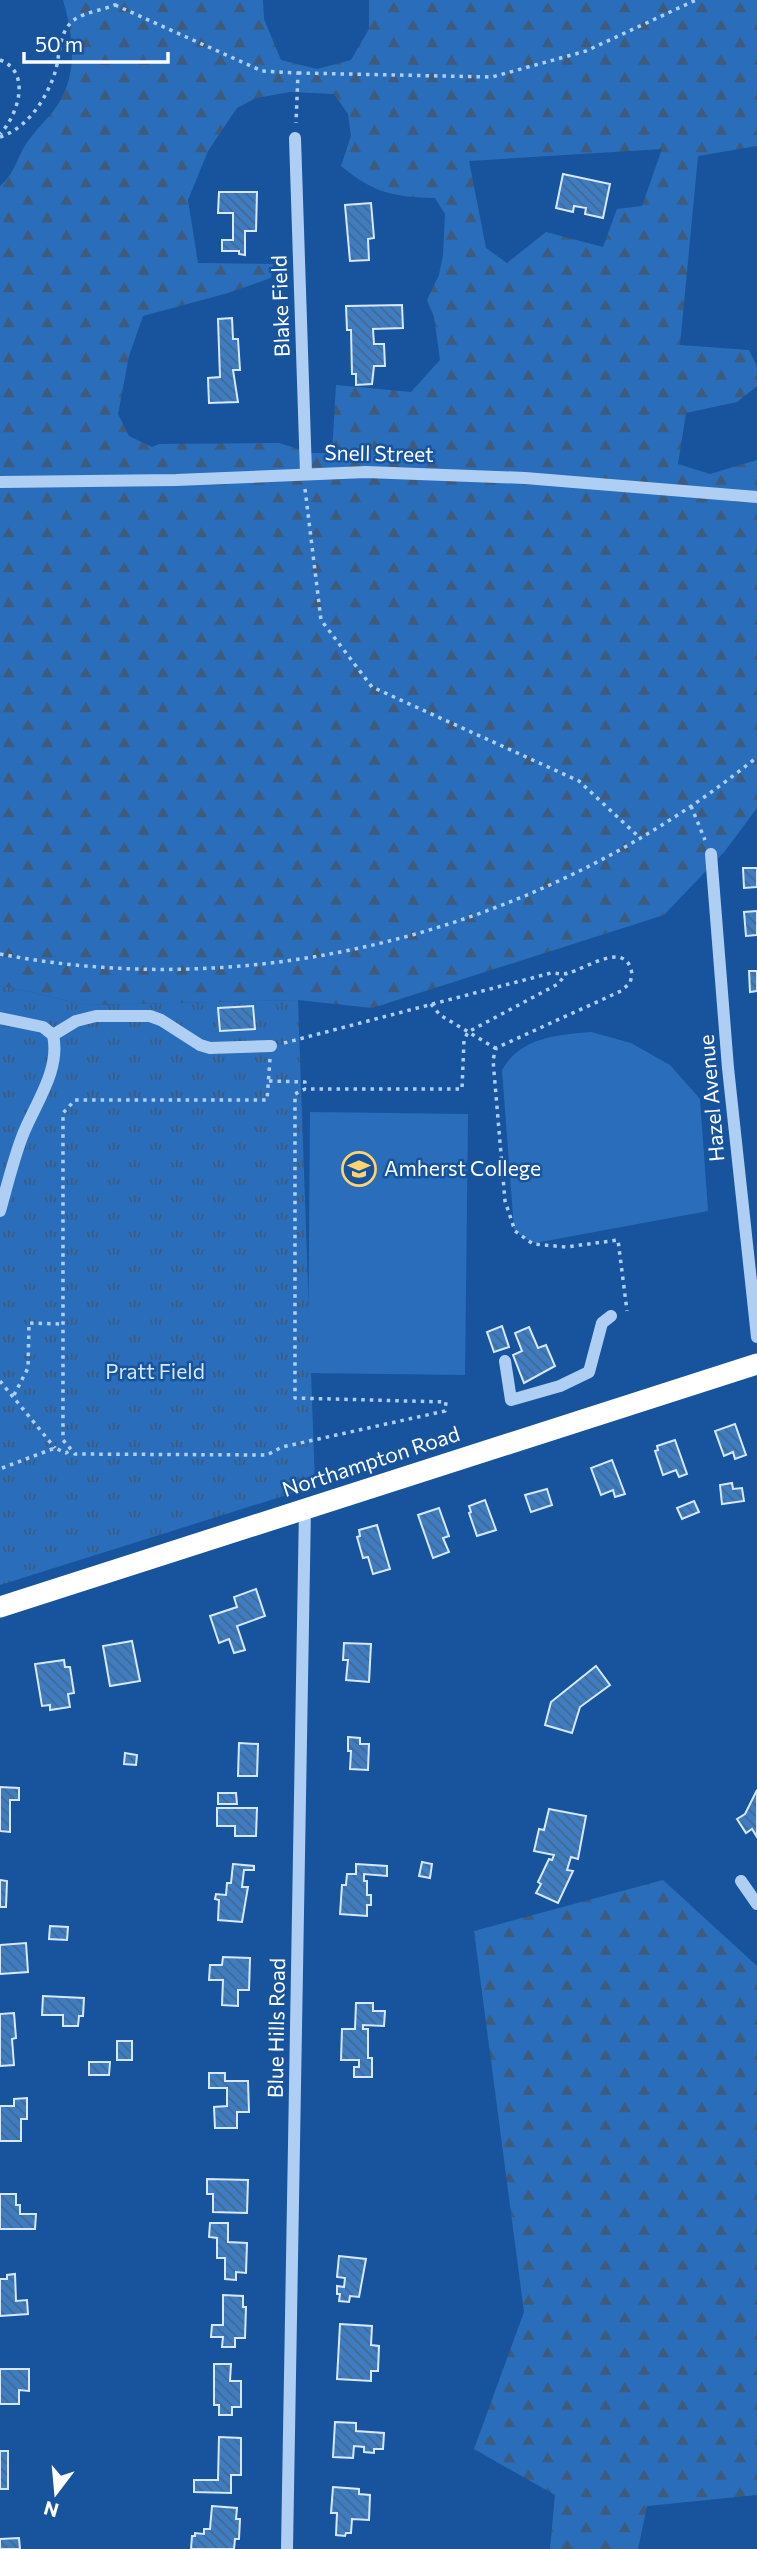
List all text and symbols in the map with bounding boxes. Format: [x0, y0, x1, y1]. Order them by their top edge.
scale bar [24, 21, 168, 65]
text: 50 m [35, 31, 83, 56]
street label: Blake Field [265, 255, 294, 357]
street label: Snell Street [324, 439, 434, 466]
street label: Hazel Avenue [692, 1033, 729, 1163]
school or university icon: Amherst College [340, 1150, 378, 1188]
place label: Amherst College [384, 1155, 541, 1180]
park label: Pratt Field [105, 1358, 205, 1383]
street label: Northampton Road [279, 1420, 462, 1501]
street label: Blue Hills Road [262, 1958, 289, 2098]
north arrow [21, 2458, 91, 2528]
text: N [41, 2497, 61, 2523]

